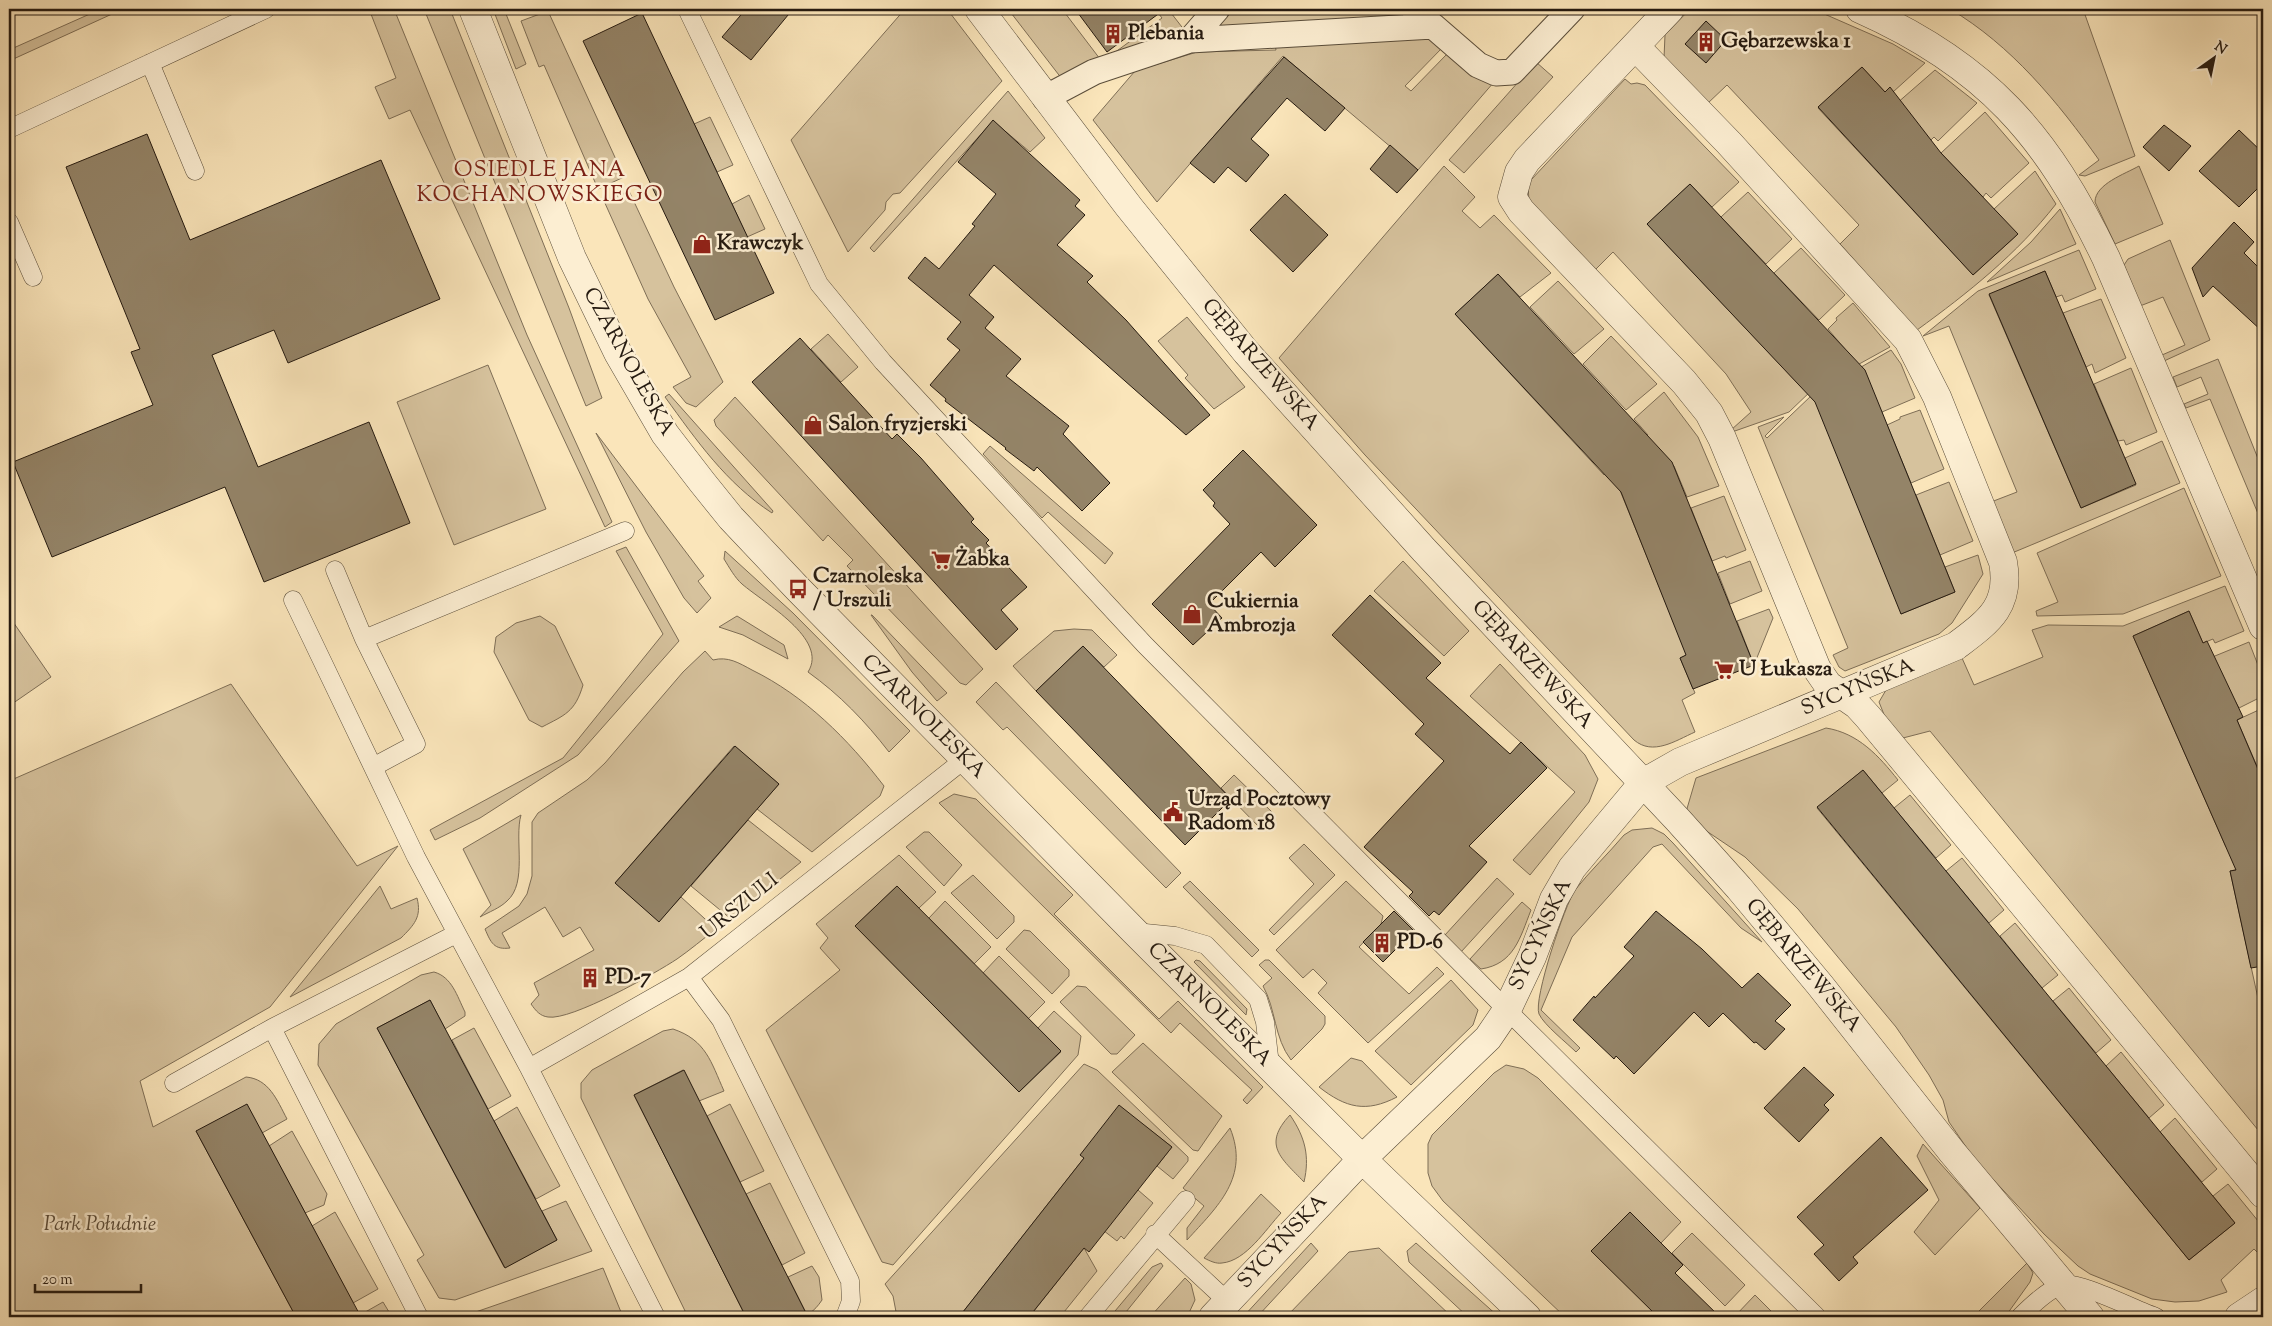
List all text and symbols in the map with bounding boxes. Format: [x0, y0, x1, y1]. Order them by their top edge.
place label: Plebania [1128, 19, 1205, 49]
building icon: Plebania [1102, 23, 1124, 45]
place label: Gębarzewska 1 [1721, 27, 1851, 57]
building icon: Gębarzewska 1 [1695, 31, 1717, 53]
north arrow [2190, 32, 2240, 82]
text: N [2210, 37, 2230, 60]
district label: OSIEDLE JANA KOCHANOWSKIEGO [417, 155, 663, 212]
place label: Krawczyk [717, 229, 804, 259]
shop icon: Krawczyk [691, 233, 713, 255]
street label: CZARNOLESKA [575, 282, 681, 442]
street label: GĘBARZEWSKA [1194, 292, 1326, 438]
place label: Salon fryzjerski [828, 410, 967, 440]
shop icon: Salon fryzjerski [802, 414, 824, 436]
place label: Żabka [956, 545, 1010, 575]
supermarket icon: Żabka [930, 549, 952, 571]
place label: Czarnoleska / Urszuli [813, 562, 924, 616]
bus stop icon: Czarnoleska / Urszuli [787, 578, 809, 600]
place label: Cukiernia Ambrozja [1207, 587, 1299, 641]
street label: GĘBARZEWSKA [1464, 594, 1600, 736]
shop icon: Cukiernia Ambrozja [1181, 603, 1203, 625]
street label: CZARNOLESKA [854, 648, 992, 786]
street label: SYCYŃSKA [1797, 652, 1919, 724]
place label: U Łukasza [1739, 655, 1833, 685]
supermarket icon: U Łukasza [1713, 659, 1735, 681]
place label: Urząd Pocztowy Radom 18 [1188, 785, 1331, 839]
public building icon: Urząd Pocztowy Radom 18 [1162, 801, 1184, 823]
street label: URSZULI [694, 866, 786, 948]
street label: SYCYŃSKA [1502, 874, 1580, 996]
street label: GĘBARZEWSKA [1738, 893, 1868, 1039]
place label: PD-6 [1397, 928, 1443, 958]
building icon: PD-6 [1371, 932, 1393, 954]
street label: CZARNOLESKA [1140, 936, 1278, 1074]
place label: PD-7 [605, 963, 652, 993]
building icon: PD-7 [579, 967, 601, 989]
street label: SYCYŃSKA [1231, 1188, 1335, 1296]
park label: Park Południe [44, 1210, 156, 1240]
scale bar [35, 1261, 141, 1293]
text: 20 m [42, 1270, 73, 1291]

